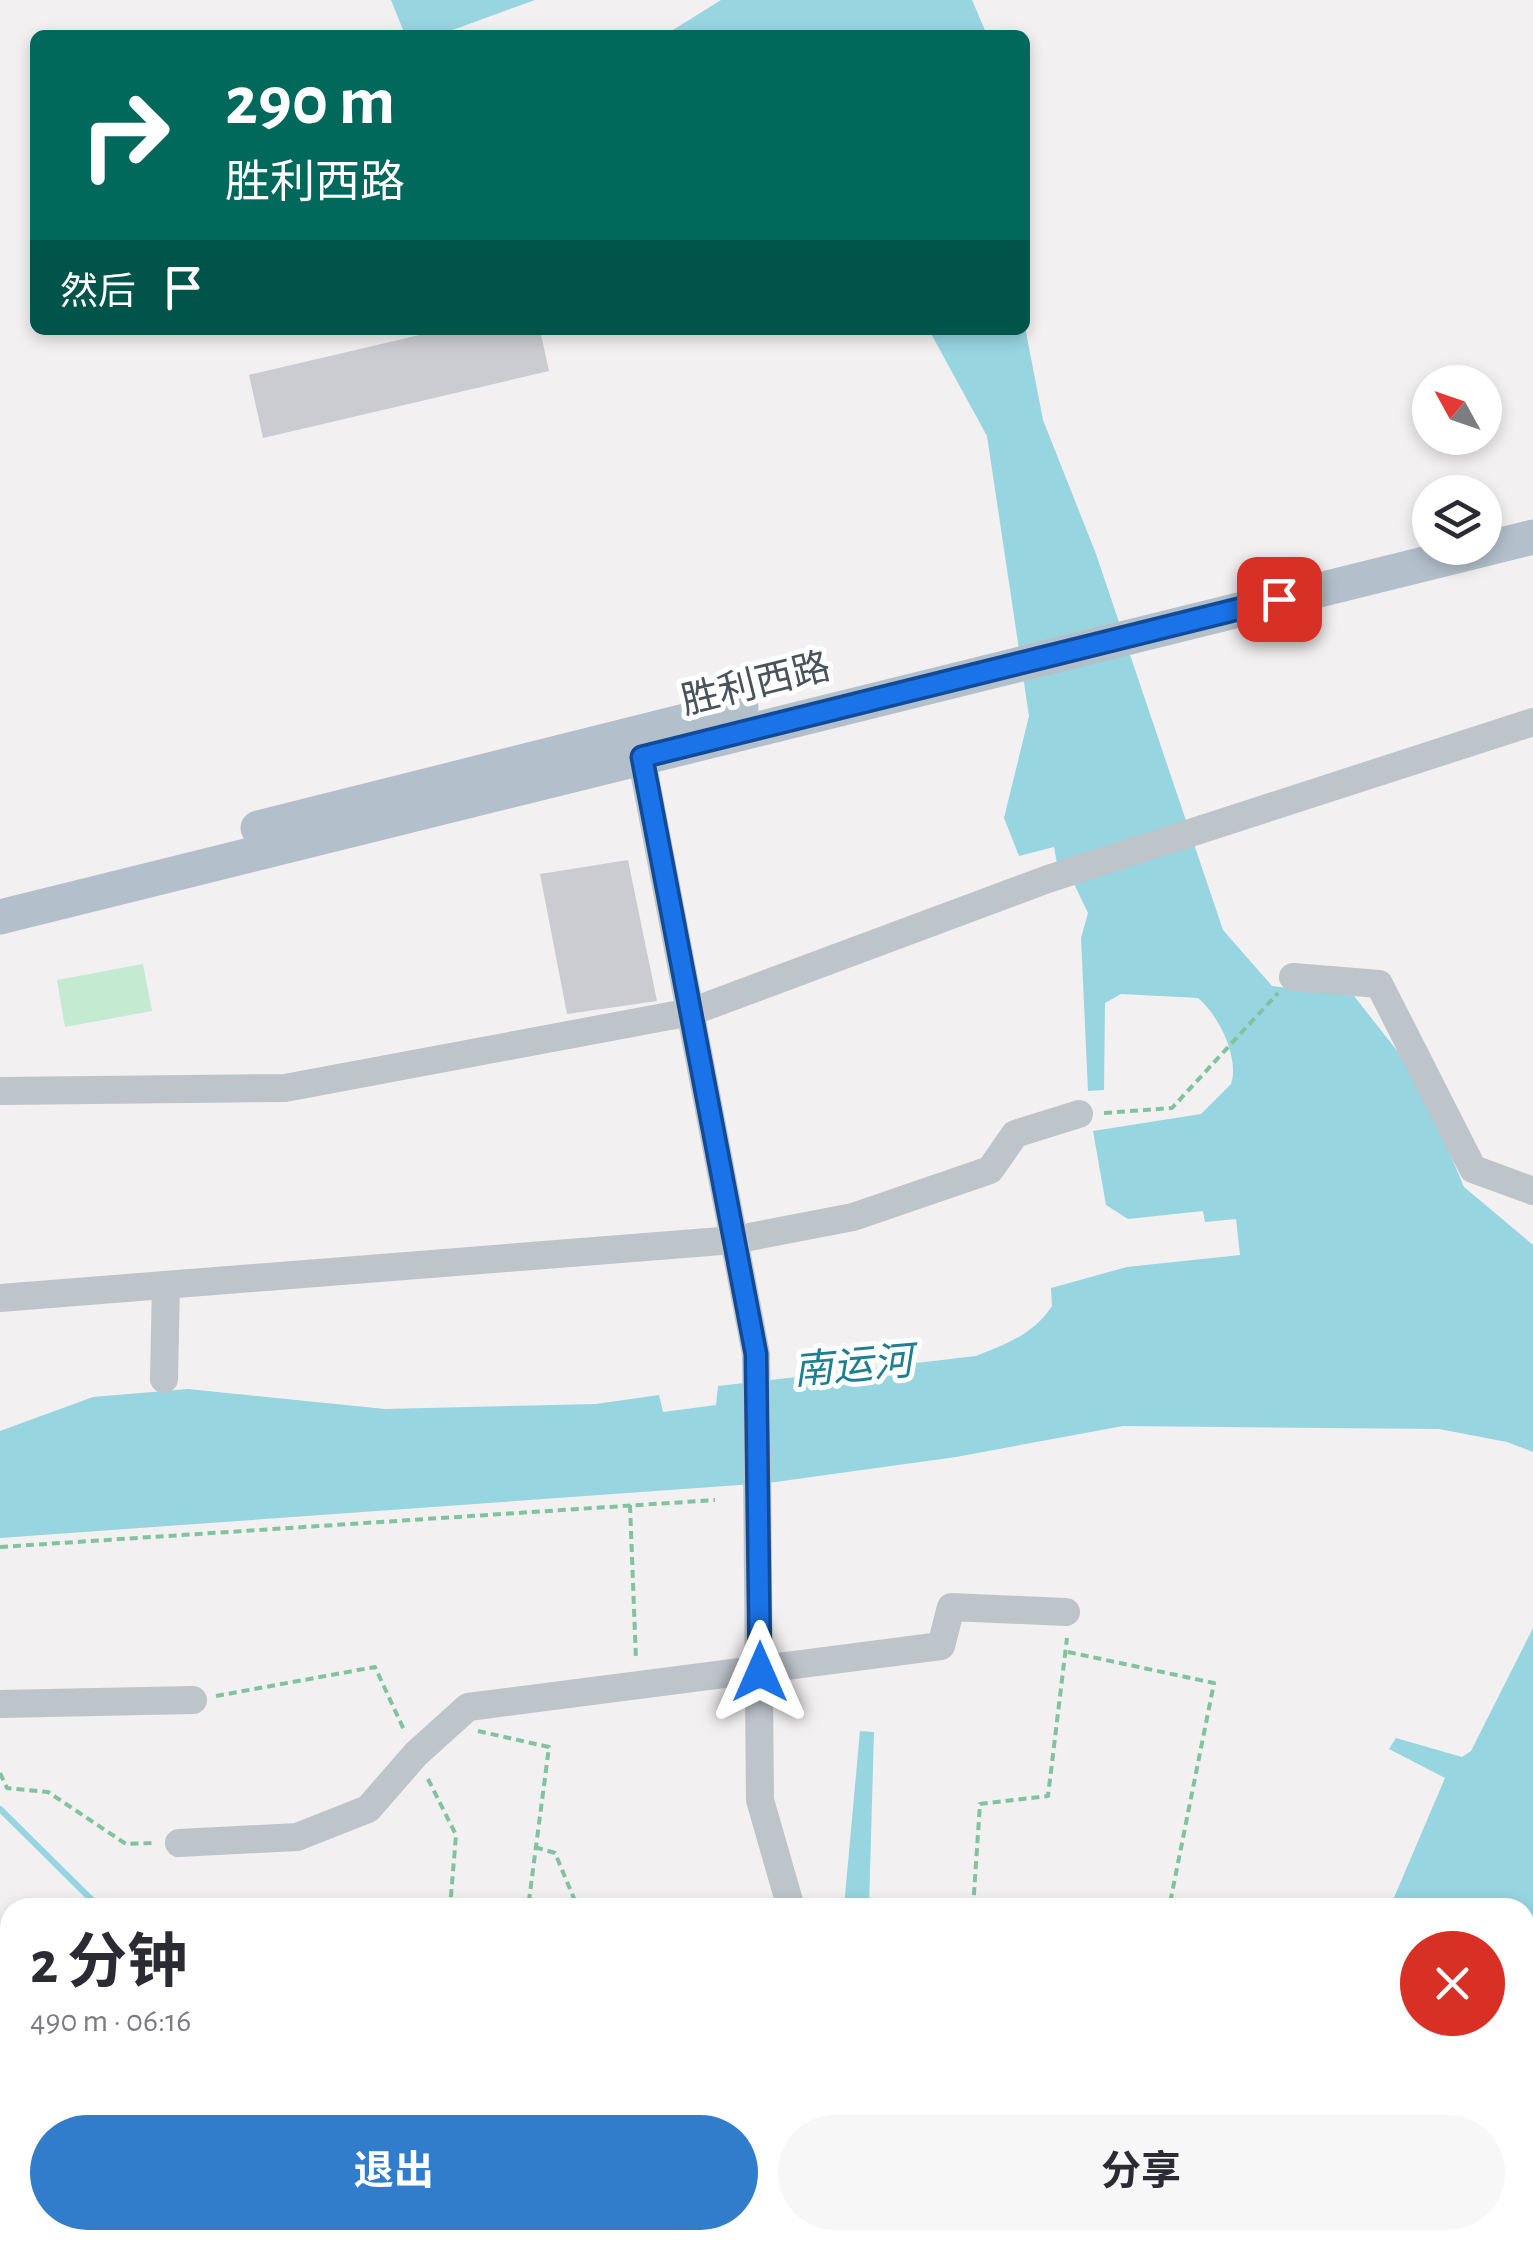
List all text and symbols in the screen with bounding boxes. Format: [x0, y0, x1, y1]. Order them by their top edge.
text: 290 m [225, 67, 395, 137]
icon: right [60, 70, 190, 200]
text: 胜利西路 [225, 161, 405, 206]
icon: arrive [156, 260, 211, 315]
text: 然后 [60, 274, 136, 312]
north arrow [1412, 365, 1502, 455]
map controls [1412, 365, 1502, 565]
button: layers [1412, 475, 1502, 565]
pin [1237, 557, 1322, 642]
icon: arrive [1252, 572, 1307, 627]
street label: 胜利西路 [677, 646, 834, 722]
water label: 南运河 [791, 1339, 921, 1392]
position arrow [708, 1620, 812, 1724]
button: close [1400, 1931, 1505, 2036]
text: 2 分钟 [30, 1934, 187, 1994]
text: 490 m · 06:16 [30, 2005, 191, 2037]
button: 退出 [30, 2115, 758, 2230]
button: 分享 [778, 2115, 1505, 2230]

